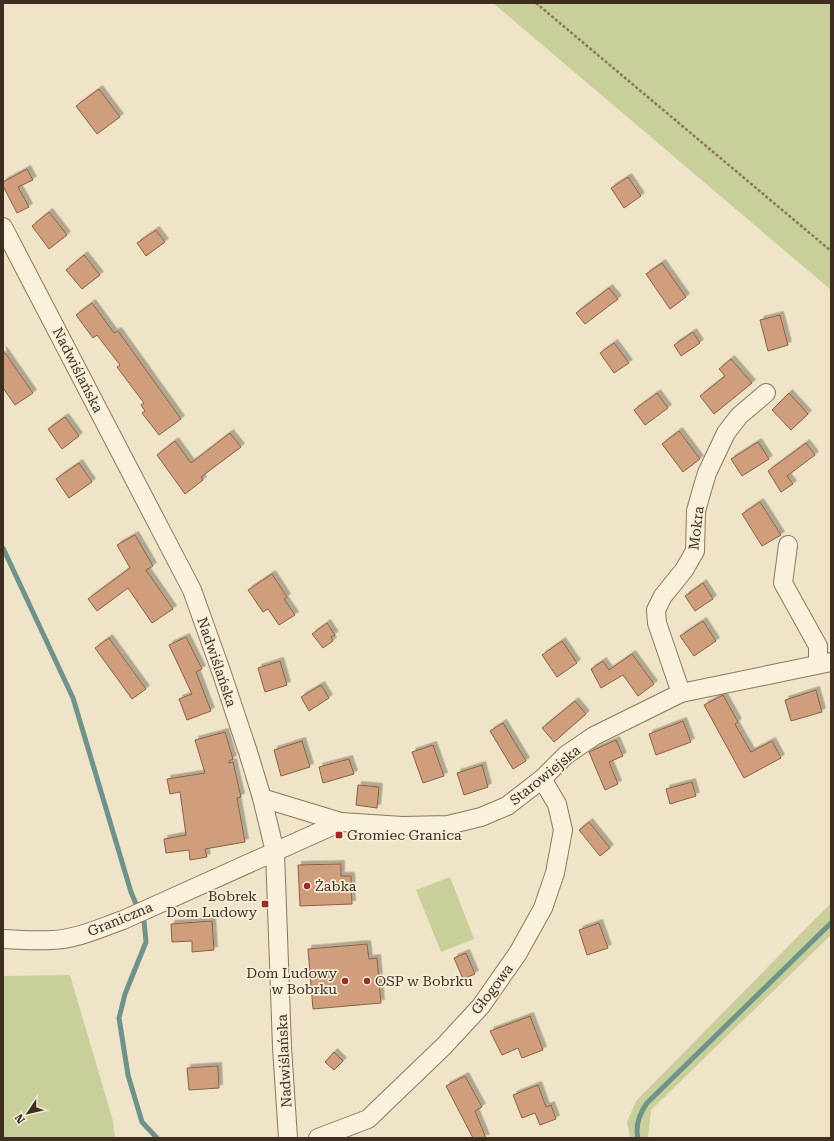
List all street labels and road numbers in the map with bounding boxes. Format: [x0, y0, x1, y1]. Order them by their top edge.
street label: Nadwiślańska [50, 325, 107, 416]
street label: Mokra [685, 505, 707, 551]
street label: Nadwiślańska [194, 615, 240, 709]
street label: Starowiejska [507, 742, 584, 808]
street label: Graniczna [85, 899, 155, 939]
street label: Głogowa [468, 960, 516, 1017]
street label: Nadwiślańska [274, 1013, 294, 1108]

